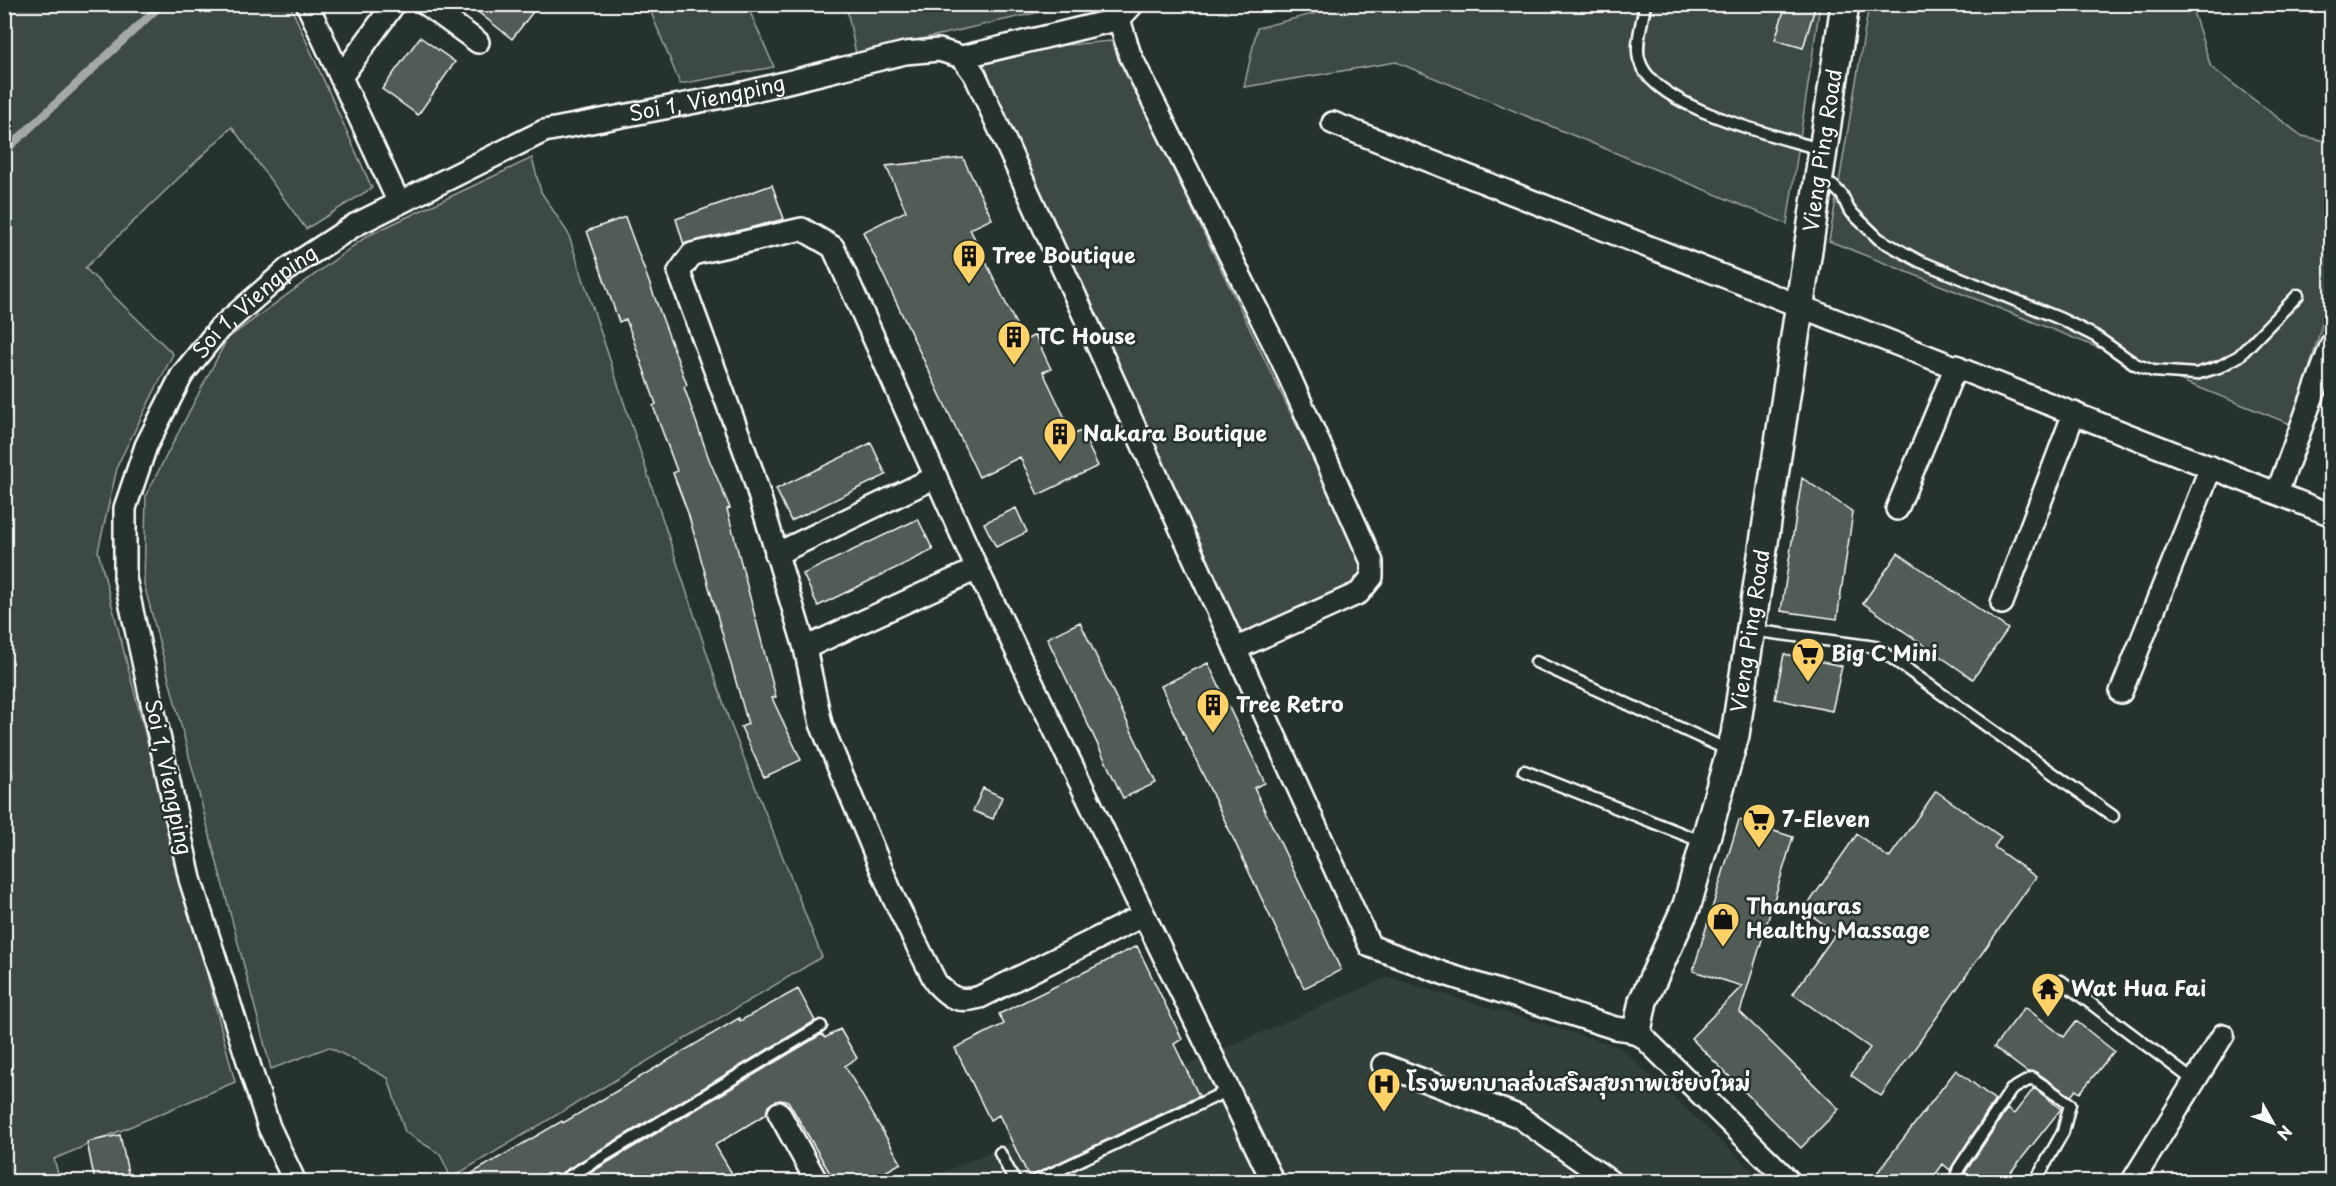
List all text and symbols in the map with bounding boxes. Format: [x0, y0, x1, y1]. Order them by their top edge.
street label: Soi 1, Viengping [626, 65, 788, 128]
street label: Vieng Ping Road [1793, 66, 1849, 234]
street label: Soi 1, Viengping [183, 236, 323, 365]
building icon: Tree Boutique [951, 238, 987, 285]
place label: Tree Boutique [992, 238, 1136, 270]
building icon: TC House [996, 319, 1032, 366]
place label: TC House [1037, 319, 1136, 351]
building icon: Nakara Boutique [1042, 416, 1078, 463]
place label: Nakara Boutique [1083, 416, 1267, 448]
street label: Vieng Ping Road [1721, 547, 1777, 714]
supermarket icon: Big C Mini [1790, 636, 1826, 683]
place label: Big C Mini [1831, 636, 1937, 668]
building icon: Tree Retro [1195, 687, 1231, 734]
place label: Tree Retro [1236, 687, 1344, 719]
street label: Soi 1, Viengping [138, 696, 202, 857]
supermarket icon: 7-Eleven [1741, 802, 1777, 849]
place label: 7-Eleven [1782, 802, 1870, 834]
place label: Thanyaras Healthy Massage [1746, 889, 1930, 945]
shop icon: Thanyaras Healthy Massage [1705, 901, 1741, 948]
temple icon: Wat Hua Fai [2030, 971, 2066, 1018]
place label: Wat Hua Fai [2071, 971, 2206, 1003]
hospital icon: โรงพยาบาลส่งเสริมสุขภาพเชียงใหม่ [1366, 1066, 1402, 1113]
place label: โรงพยาบาลส่งเสริมสุขภาพเชียงใหม่ [1406, 1066, 1750, 1100]
north arrow [2243, 1093, 2303, 1153]
text: N [2272, 1121, 2299, 1146]

